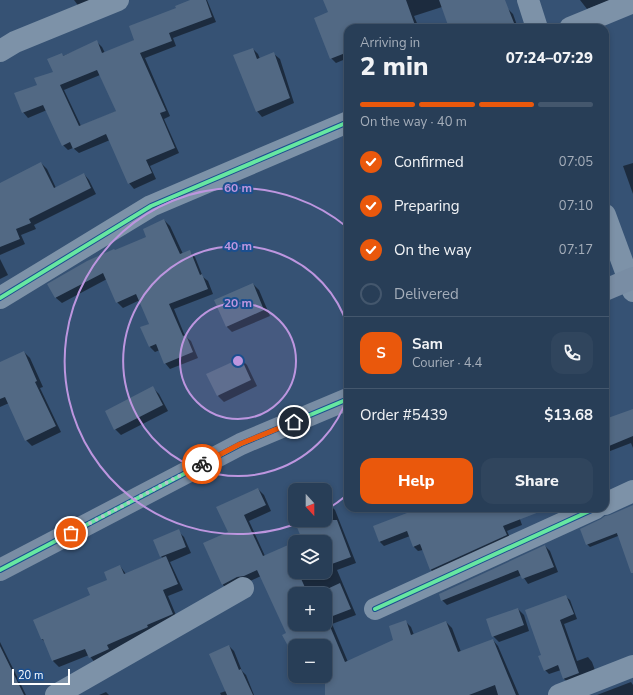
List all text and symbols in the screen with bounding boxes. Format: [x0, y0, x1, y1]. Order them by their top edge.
text: Arriving in [360, 34, 420, 52]
text: 07:24–07:29 [506, 48, 593, 68]
text: 2 min [360, 49, 428, 84]
text: On the way · 40 m [360, 113, 467, 131]
icon: check [360, 151, 382, 173]
text: Confirmed [394, 152, 464, 172]
text: 07:05 [559, 153, 593, 171]
text: 60 m [224, 180, 252, 196]
icon: check [360, 195, 382, 217]
text: Preparing [394, 196, 459, 216]
text: 07:10 [559, 197, 593, 215]
text: 40 m [224, 238, 252, 254]
icon: check [360, 239, 382, 261]
text: On the way [394, 240, 472, 260]
text: 07:17 [559, 241, 593, 259]
text: Delivered [394, 284, 459, 304]
text: 20 m [224, 295, 252, 311]
button: phone [551, 332, 593, 374]
text: Sam [412, 334, 443, 354]
text: S [376, 343, 386, 363]
centre of rings [231, 354, 245, 368]
text: Courier · 4.4 [412, 354, 482, 372]
pin [277, 405, 311, 439]
text: Order #5439 [360, 405, 448, 425]
text: $13.68 [544, 405, 593, 425]
icon: home [283, 411, 305, 433]
courier [182, 444, 222, 484]
icon: bike [191, 453, 213, 475]
button: Help [360, 458, 473, 504]
button: Share [481, 458, 593, 504]
north arrow [288, 483, 332, 527]
map controls [288, 483, 332, 683]
pin [54, 516, 88, 550]
icon: bag [60, 522, 82, 544]
button: layers [288, 535, 332, 579]
button: + [288, 587, 332, 631]
button: − [288, 639, 332, 683]
scale bar [12, 667, 70, 686]
text: 20 m [18, 668, 43, 683]

